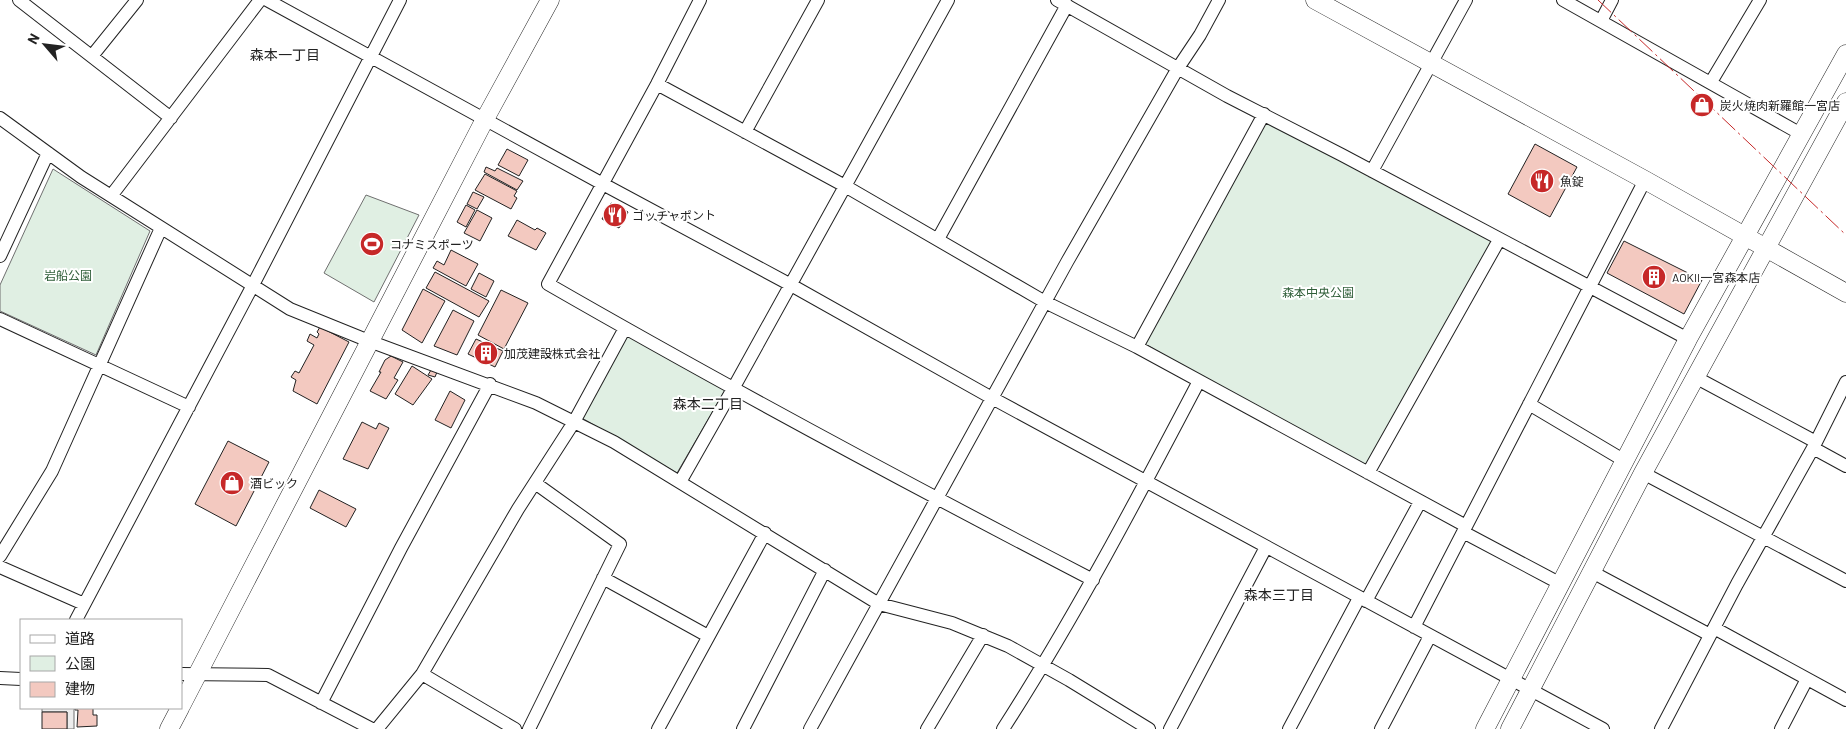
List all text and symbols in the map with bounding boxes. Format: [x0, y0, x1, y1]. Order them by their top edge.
north arrow [20, 20, 70, 70]
text: N [23, 31, 43, 47]
district label: 森本一丁目 [250, 46, 320, 63]
shop icon: 炭火焼肉新羅館一宮店 [1689, 92, 1715, 118]
place label: 炭火焼肉新羅館一宮店 [1720, 98, 1840, 112]
restaurant icon: 魚錠 [1529, 168, 1555, 194]
place label: 魚錠 [1560, 174, 1584, 188]
restaurant icon: ゴッチャポント [602, 202, 628, 228]
place label: ゴッチャポント [632, 208, 716, 222]
sports icon: コナミスポーツ [359, 231, 385, 257]
place label: コナミスポーツ [390, 237, 474, 251]
building icon: AOKII一宮森本店 [1641, 264, 1667, 290]
park label: 岩船公園 [44, 268, 92, 282]
place label: AOKII一宮森本店 [1672, 270, 1760, 284]
park label: 森本中央公園 [1282, 285, 1354, 299]
building icon: 加茂建設株式会社 [473, 340, 499, 366]
place label: 加茂建設株式会社 [504, 346, 600, 360]
district label: 森本二丁目 [673, 395, 743, 412]
shop icon: 酒ビック [219, 470, 245, 496]
place label: 酒ビック [250, 476, 298, 490]
district label: 森本三丁目 [1244, 586, 1314, 603]
legend [20, 619, 182, 709]
text: 道路 [65, 629, 95, 647]
text: 公園 [65, 654, 95, 672]
text: 建物 [65, 679, 95, 697]

